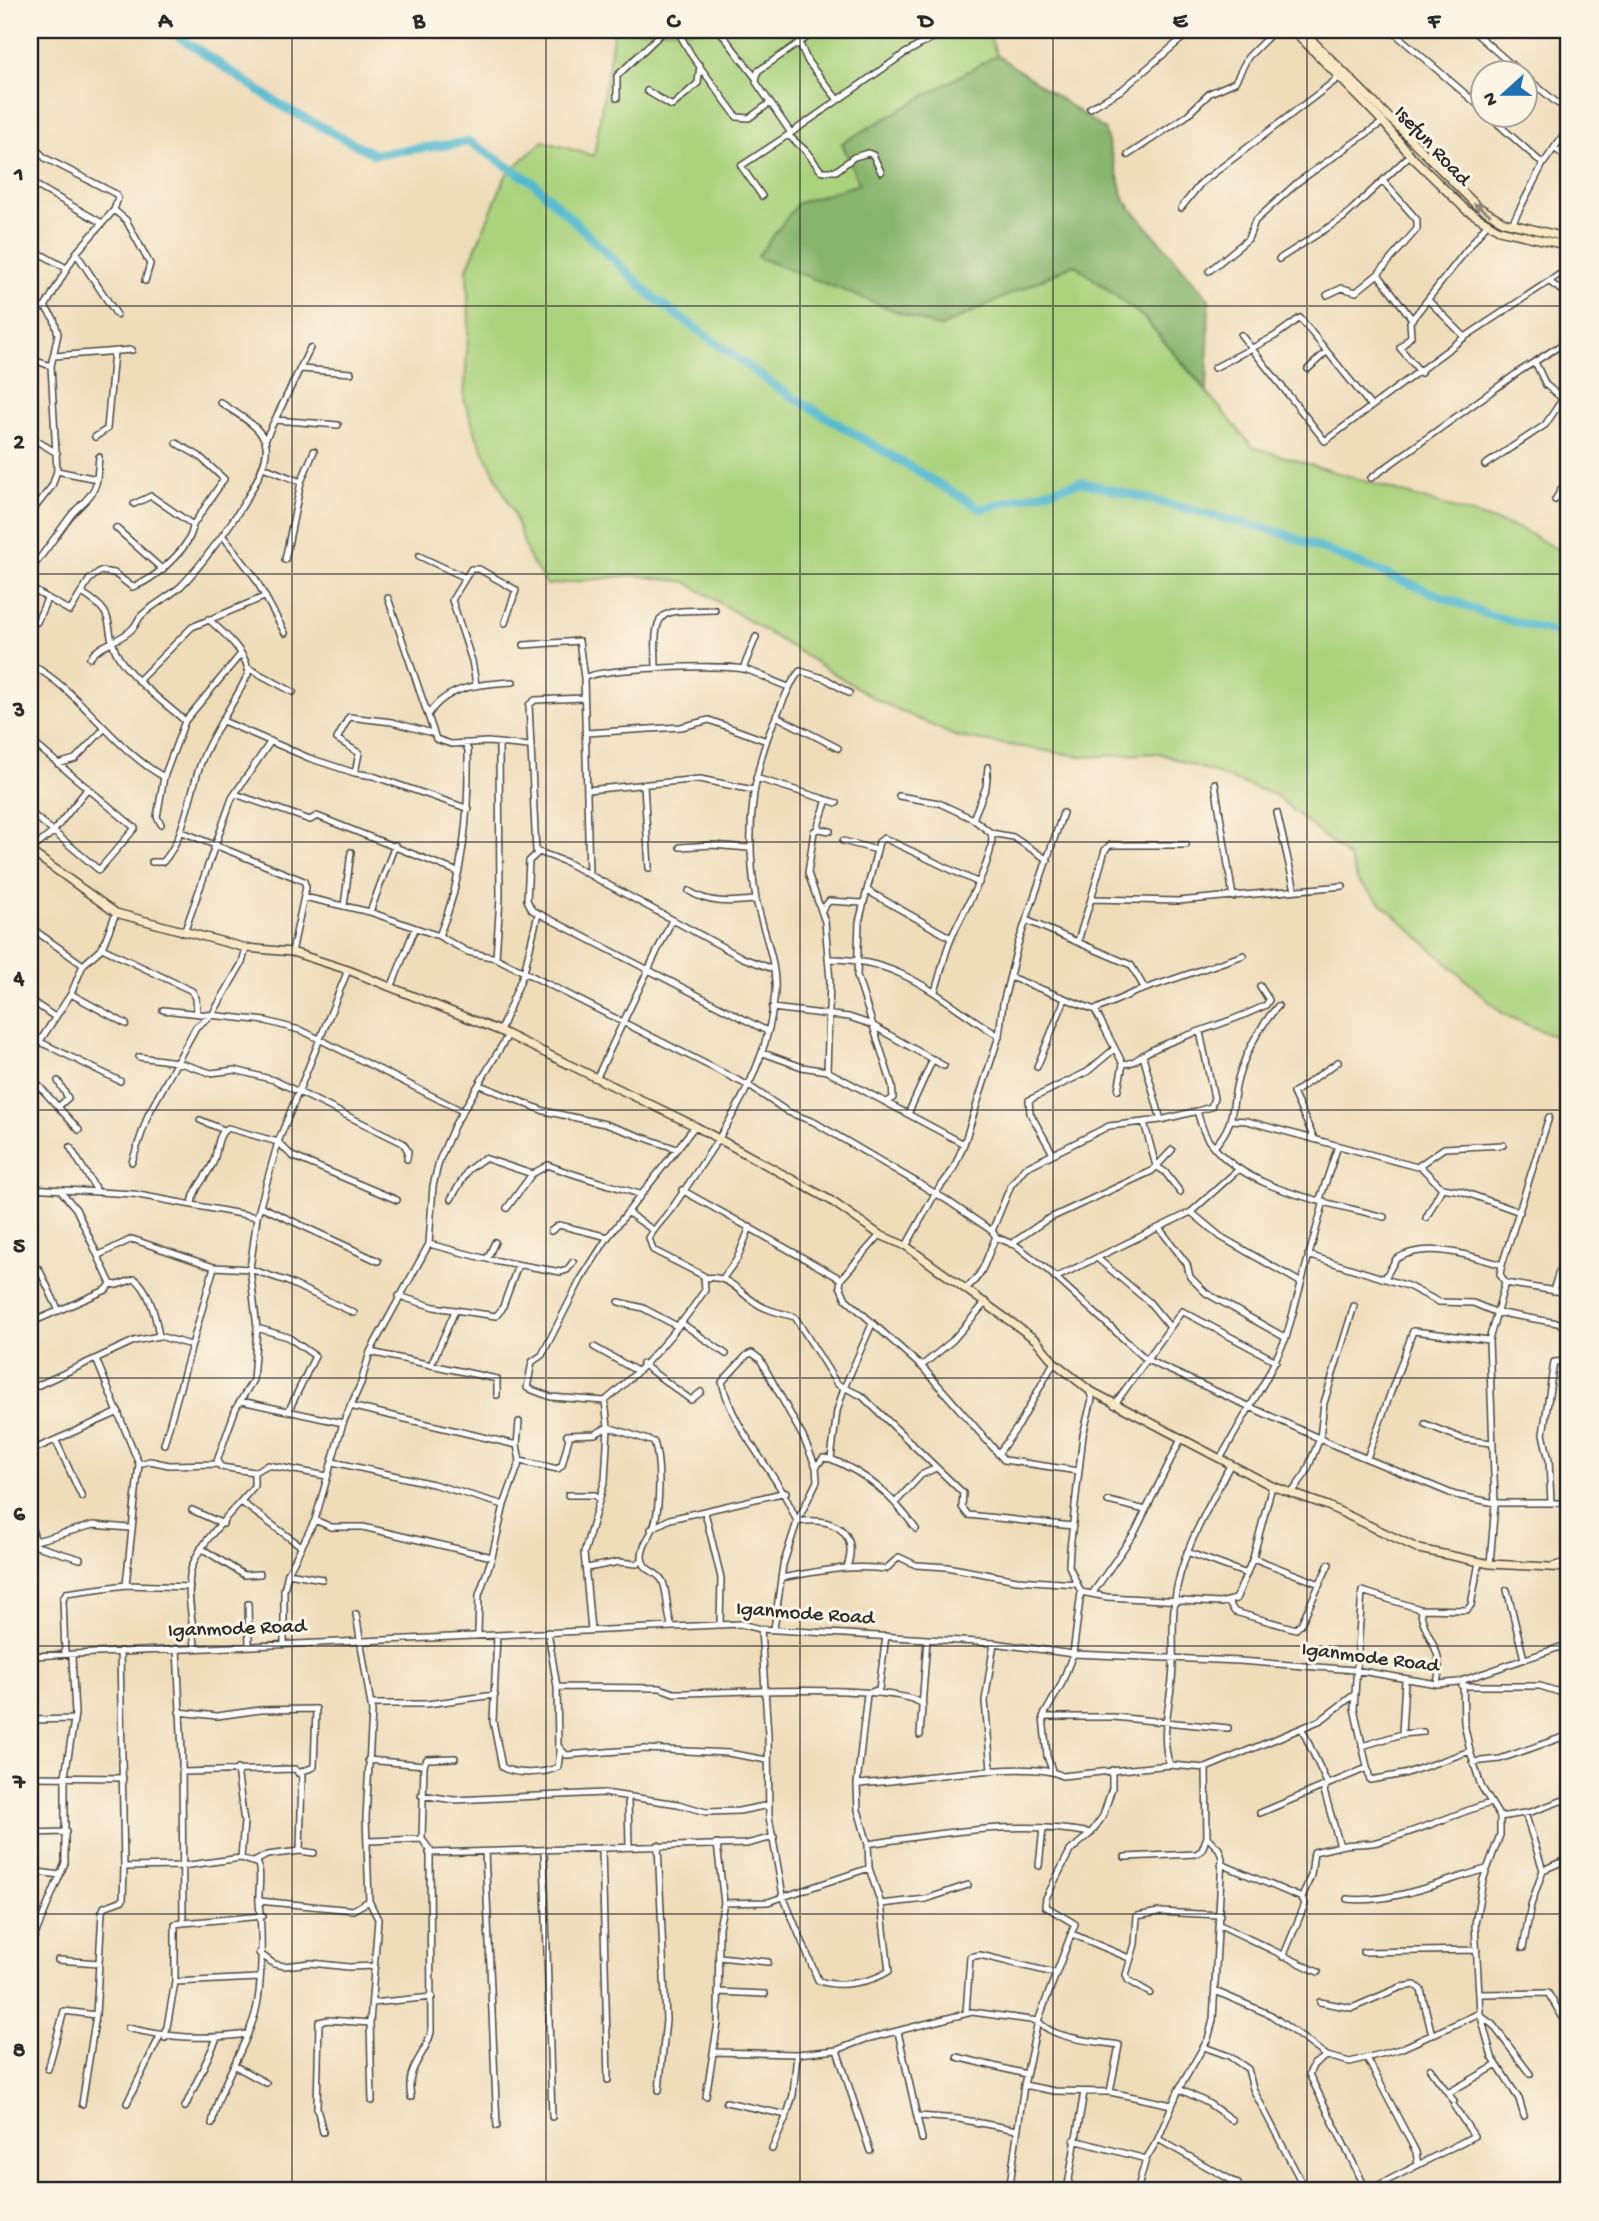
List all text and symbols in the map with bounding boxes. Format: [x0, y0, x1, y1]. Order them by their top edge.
text: A [157, 9, 173, 36]
text: B [412, 9, 426, 36]
text: C [667, 9, 682, 36]
text: D [917, 9, 935, 36]
text: E [1173, 9, 1189, 36]
text: F [1427, 9, 1442, 36]
north arrow [1470, 60, 1540, 130]
text: N [1478, 89, 1504, 109]
street label: Isefun Road [1388, 102, 1476, 194]
text: 1 [13, 162, 24, 189]
one-way arrow [1473, 202, 1491, 216]
text: 2 [13, 430, 25, 457]
text: 3 [12, 698, 25, 725]
text: 4 [13, 966, 25, 993]
text: 5 [13, 1234, 25, 1261]
text: 6 [13, 1502, 26, 1529]
street label: Iganmode Road [735, 1598, 877, 1632]
street label: Iganmode Road [167, 1615, 308, 1645]
street label: Iganmode Road [1300, 1638, 1442, 1680]
text: 7 [12, 1770, 26, 1797]
text: 8 [13, 2038, 26, 2065]

